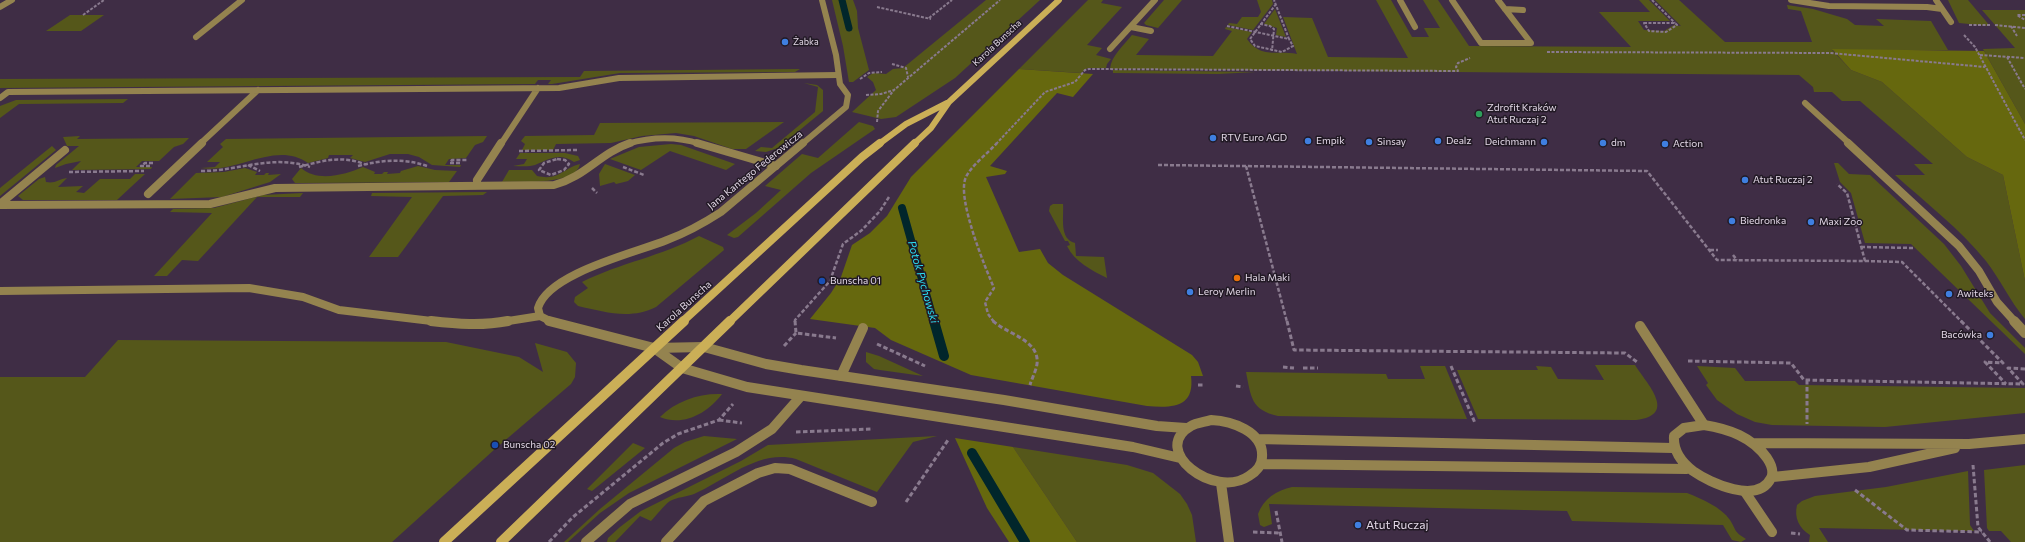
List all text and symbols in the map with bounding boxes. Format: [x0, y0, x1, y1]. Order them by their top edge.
street label: Karola Bunscha [970, 18, 1024, 68]
marker: Żabka [780, 37, 790, 47]
place label: Żabka [793, 37, 819, 47]
place label: Zdrofit Kraków Atut Ruczaj 2 [1487, 102, 1557, 126]
marker: Zdrofit Kraków Atut Ruczaj 2 [1474, 109, 1484, 119]
street label: Jana Kantego Federowicza [705, 128, 805, 212]
place label: RTV Euro AGD [1221, 132, 1287, 144]
marker: RTV Euro AGD [1208, 133, 1218, 143]
place label: Empik [1316, 135, 1345, 147]
place label: Dealz [1446, 135, 1471, 147]
marker: Empik [1303, 136, 1313, 146]
place label: Sinsay [1377, 136, 1406, 148]
marker: Dealz [1433, 136, 1443, 146]
place label: Deichmann [1485, 136, 1536, 148]
marker: Sinsay [1364, 137, 1374, 147]
marker: Deichmann [1539, 137, 1549, 147]
place label: dm [1611, 137, 1625, 149]
marker: dm [1598, 138, 1608, 148]
place label: Action [1673, 138, 1703, 150]
marker: Action [1660, 139, 1670, 149]
place label: Atut Ruczaj 2 [1753, 174, 1813, 186]
marker: Atut Ruczaj 2 [1740, 175, 1750, 185]
place label: Biedronka [1740, 215, 1786, 227]
marker: Biedronka [1727, 216, 1737, 226]
place label: Maxi Zoo [1819, 216, 1862, 228]
marker: Maxi Zoo [1806, 217, 1816, 227]
water label: Potok Pychowski [905, 239, 941, 325]
place label: Hala Maki [1245, 272, 1290, 284]
marker: Hala Maki [1232, 273, 1242, 283]
place label: Bunscha 01 [830, 275, 881, 287]
marker: Bunscha 01 [817, 276, 827, 286]
street label: Karola Bunscha [654, 278, 714, 334]
place label: Leroy Merlin [1198, 286, 1255, 298]
marker: Leroy Merlin [1185, 287, 1195, 297]
place label: Awiteks [1957, 288, 1993, 300]
marker: Awiteks [1944, 289, 1954, 299]
place label: Bacówka [1941, 329, 1982, 341]
marker: Bacówka [1985, 330, 1995, 340]
place label: Bunscha 02 [503, 439, 555, 451]
marker: Bunscha 02 [490, 440, 500, 450]
place label: Atut Ruczaj [1366, 518, 1429, 532]
marker: Atut Ruczaj [1353, 520, 1363, 530]

